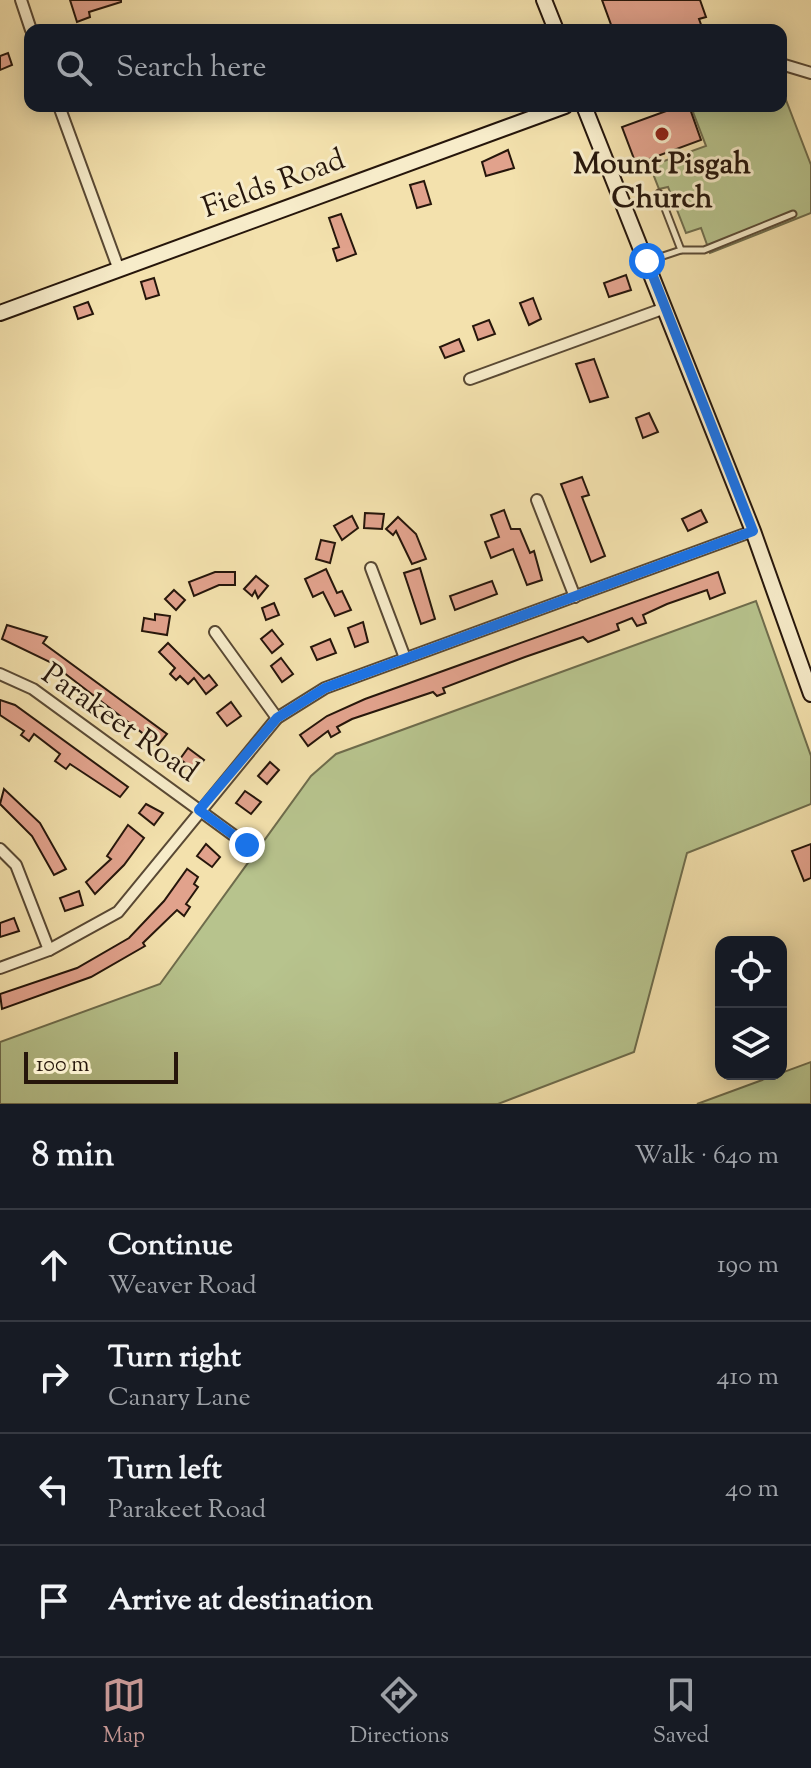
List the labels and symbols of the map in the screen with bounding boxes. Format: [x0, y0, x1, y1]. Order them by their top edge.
marker: Mount Pisgah Church [653, 125, 671, 143]
street label: Fields Road [197, 139, 351, 231]
place label: Mount Pisgah Church [573, 144, 751, 221]
route start [629, 243, 665, 279]
street label: Parakeet Road [32, 654, 206, 794]
route end [229, 827, 265, 863]
scale bar [24, 1048, 178, 1084]

